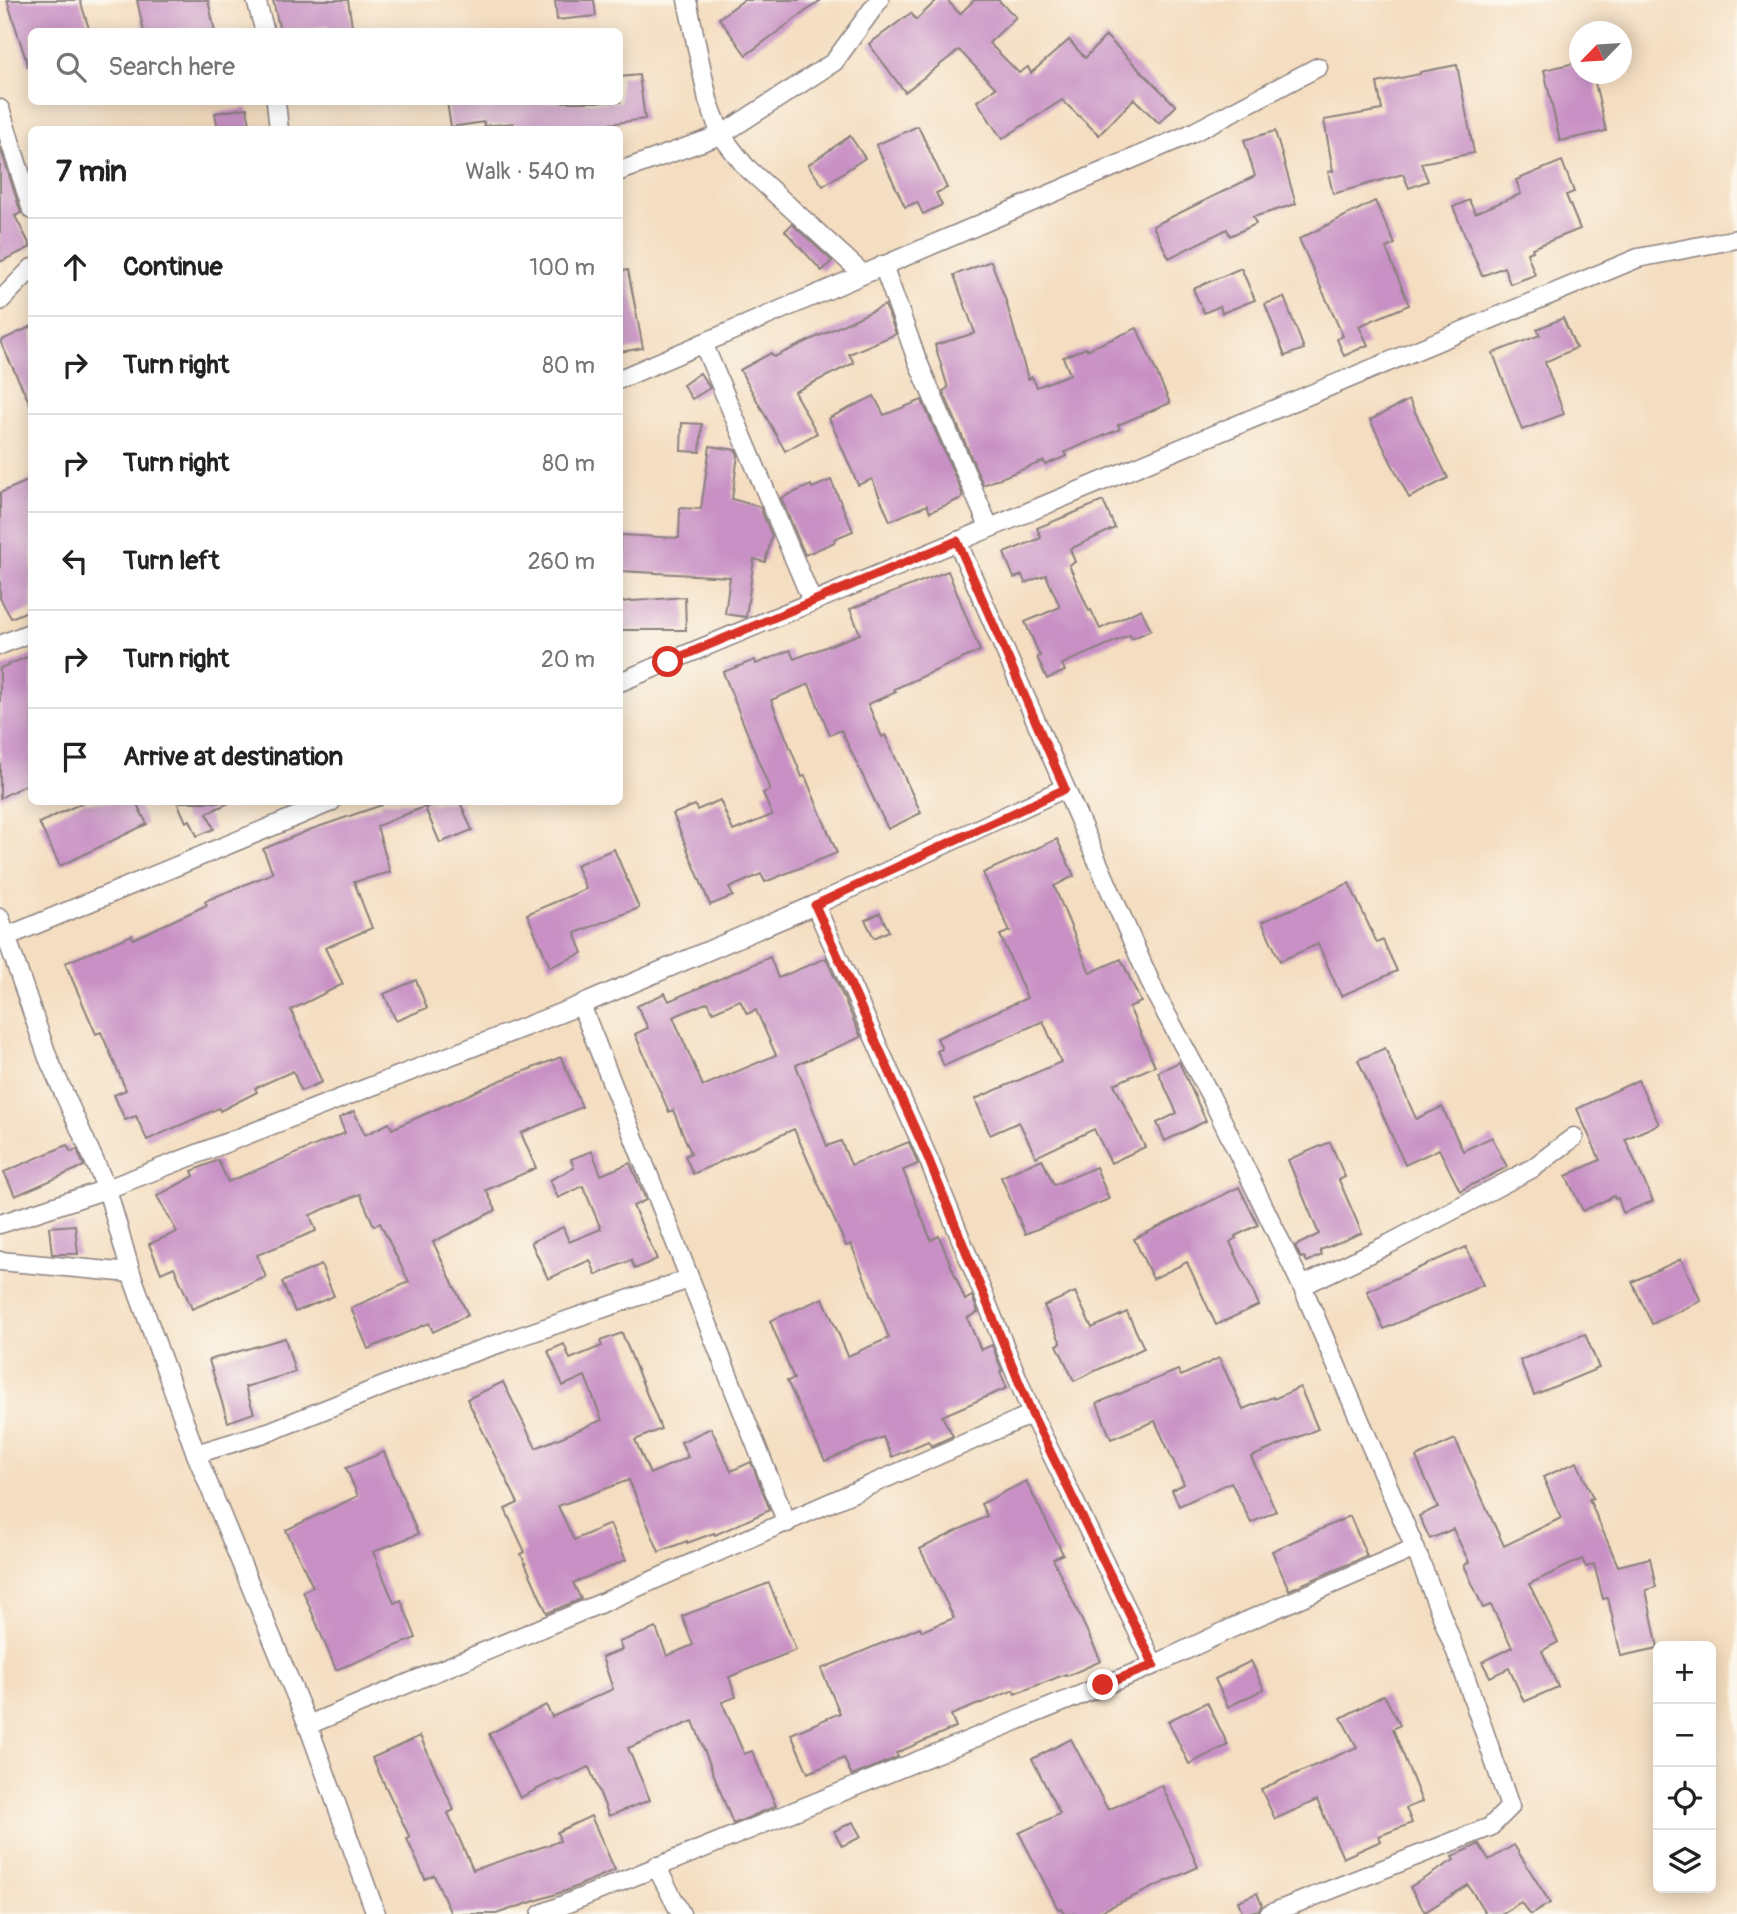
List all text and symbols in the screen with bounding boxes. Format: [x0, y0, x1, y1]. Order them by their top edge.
north arrow [1569, 21, 1632, 84]
search box [28, 28, 623, 105]
icon: search [52, 48, 90, 86]
text: Search here [108, 51, 235, 83]
text: 7 min [56, 153, 127, 190]
text: Walk · 540 m [465, 157, 595, 186]
icon: ahead [56, 248, 94, 286]
text: Continue [123, 251, 223, 283]
text: 100 m [529, 253, 595, 282]
icon: right [56, 346, 94, 384]
text: Turn right [123, 349, 229, 381]
text: 80 m [542, 351, 595, 380]
icon: right [56, 444, 94, 482]
text: Turn right [123, 447, 229, 479]
text: 80 m [542, 449, 595, 478]
icon: left [56, 542, 94, 580]
text: Turn left [123, 545, 219, 577]
text: 260 m [528, 547, 595, 576]
icon: right [56, 640, 94, 678]
text: Turn right [123, 643, 229, 675]
text: 20 m [541, 645, 595, 674]
route start [652, 646, 683, 677]
icon: arrive [56, 738, 94, 776]
text: Arrive at destination [123, 741, 343, 773]
map controls [1653, 1641, 1716, 1893]
button: + [1653, 1641, 1716, 1704]
route end [1087, 1669, 1118, 1700]
button: − [1653, 1704, 1716, 1767]
button: locate [1653, 1767, 1716, 1830]
button: layers [1653, 1830, 1716, 1893]

